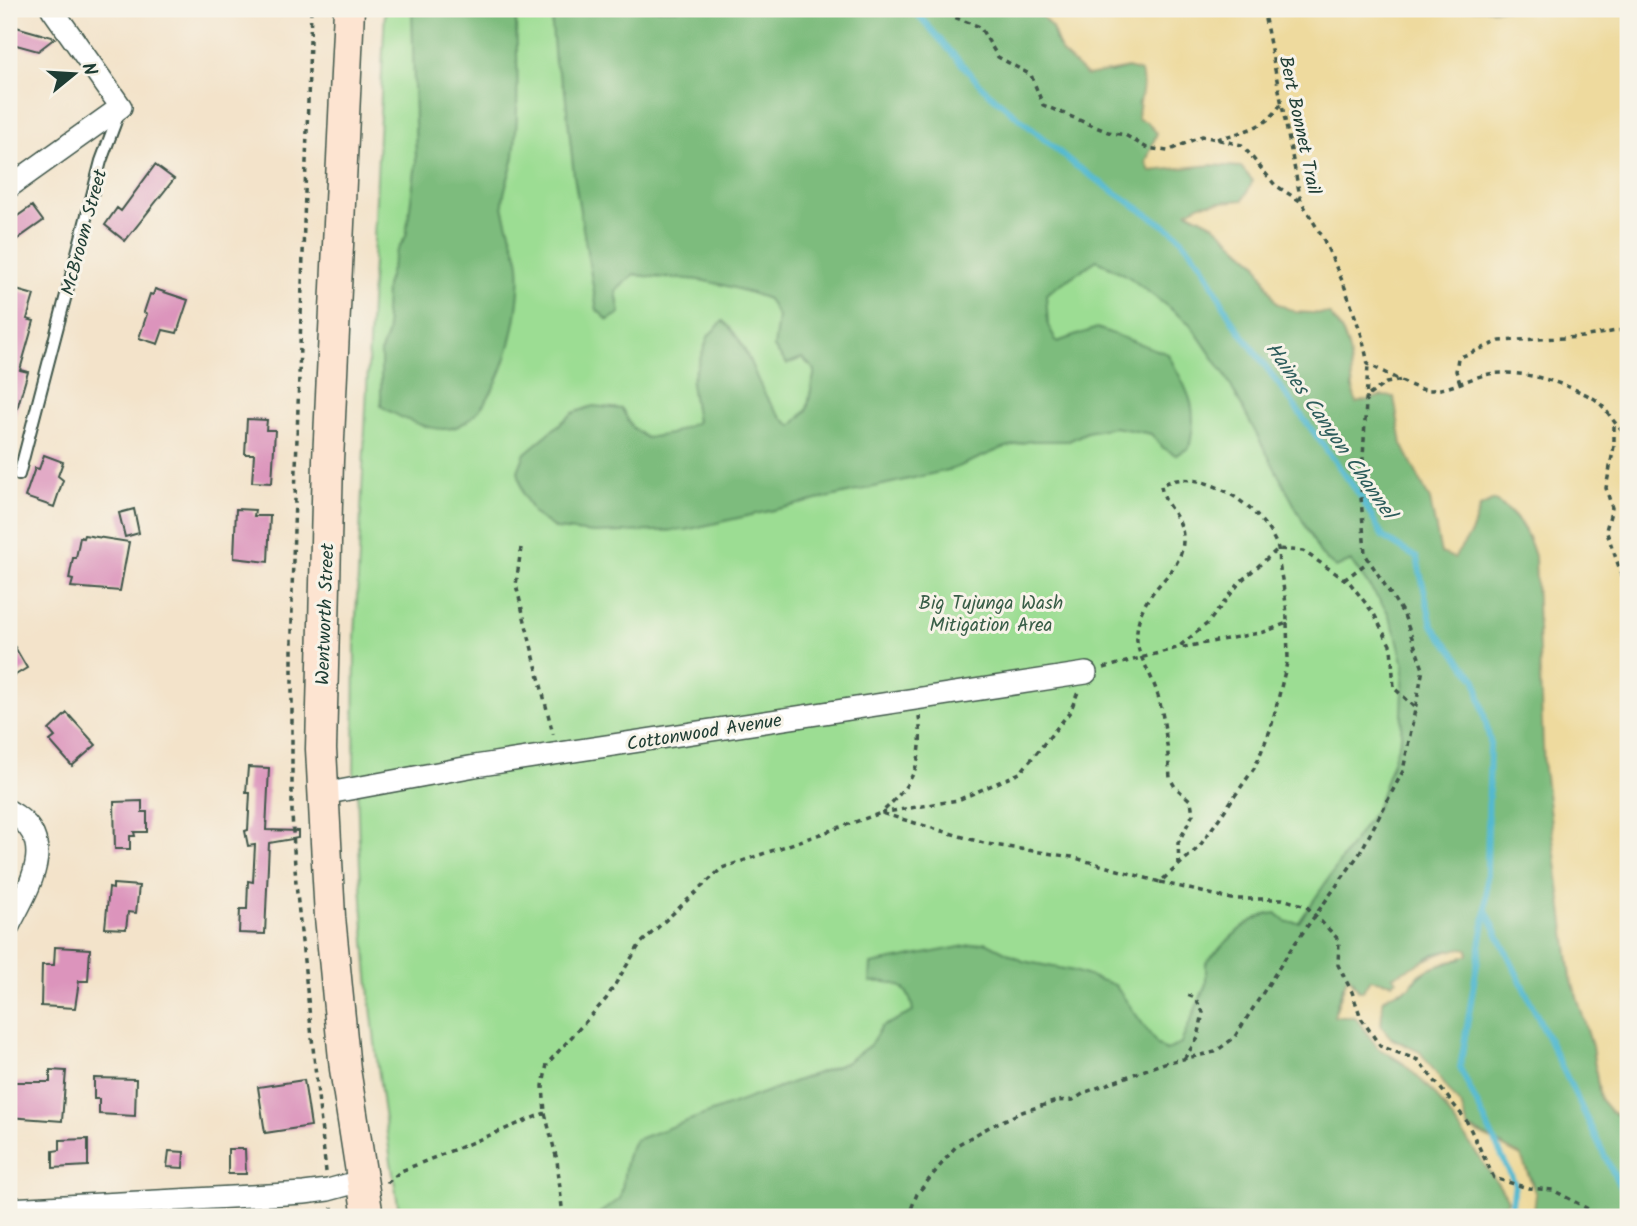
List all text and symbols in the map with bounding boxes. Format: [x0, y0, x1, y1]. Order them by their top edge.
north arrow [38, 38, 108, 108]
street label: Bert Bonnet Trail [1270, 53, 1328, 198]
text: N [72, 59, 104, 80]
street label: McBroom Street [54, 165, 116, 299]
water label: Haines Canyon Channel [1256, 335, 1406, 530]
street label: Wentworth Street [309, 542, 343, 686]
park label: Big Tujunga Wash Mitigation Area [919, 589, 1063, 641]
street label: Cottonwood Avenue [625, 706, 784, 760]

